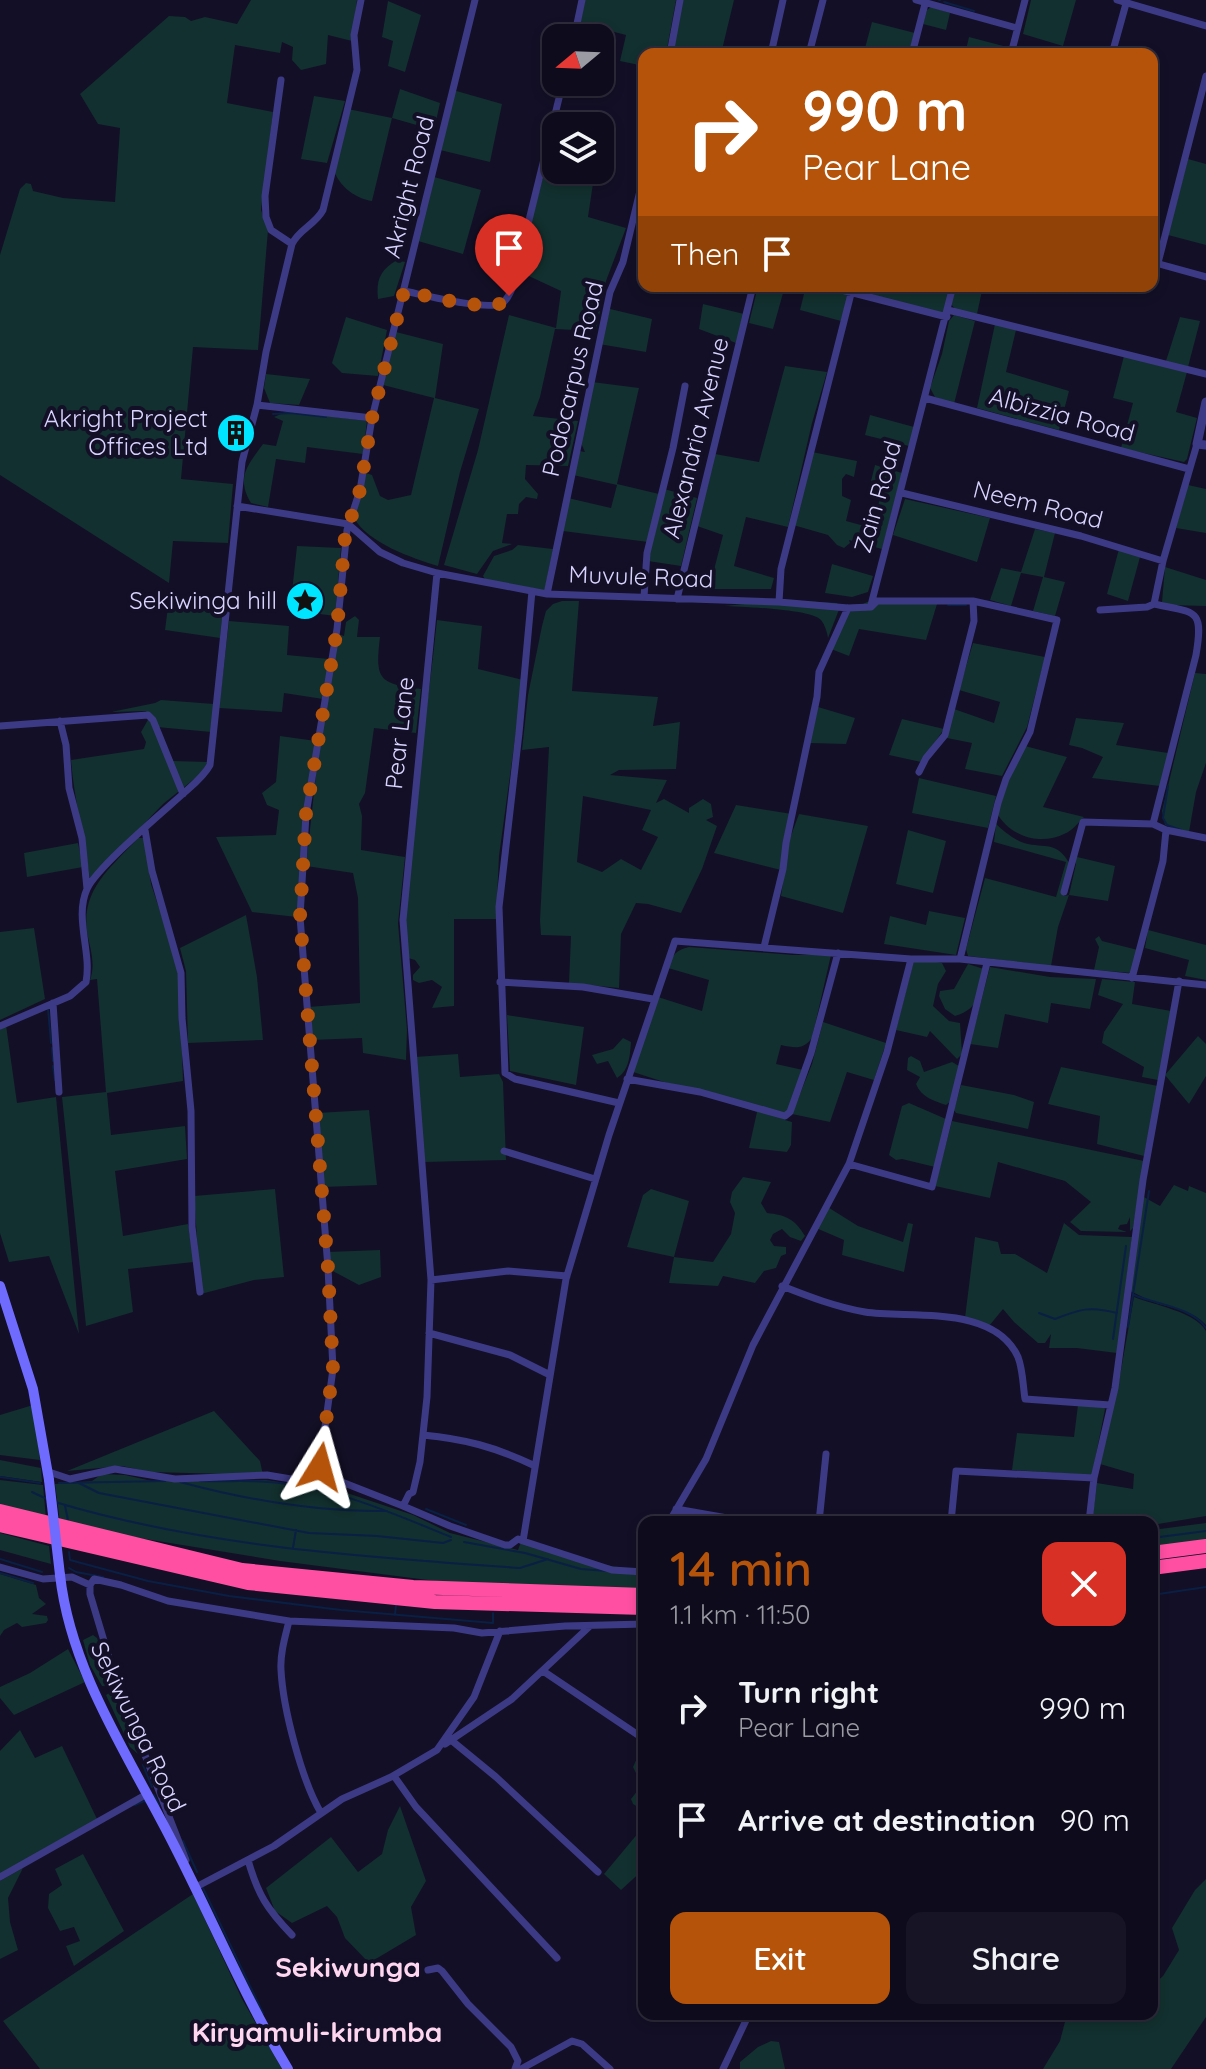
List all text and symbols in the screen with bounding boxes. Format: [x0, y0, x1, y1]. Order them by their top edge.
north arrow [542, 24, 614, 96]
map controls [542, 24, 614, 184]
text: 990 m [802, 75, 967, 145]
icon: right [670, 80, 774, 184]
street label: Akright Road [376, 112, 440, 261]
button: layers [542, 112, 614, 184]
text: Pear Lane [802, 144, 971, 189]
pin [475, 214, 543, 296]
icon: arrive [487, 226, 531, 270]
icon: arrive [755, 232, 799, 276]
text: Then [670, 235, 739, 273]
street label: Podocarpus Road [535, 278, 609, 479]
street label: Alexandria Avenue [656, 334, 735, 541]
street label: Albizzia Road [986, 380, 1138, 448]
place label: Akright Project Offices Ltd [44, 403, 208, 461]
building icon: Akright Project Offices Ltd [215, 412, 257, 454]
street label: Zain Road [847, 437, 907, 556]
street label: Neem Road [970, 473, 1106, 535]
street label: Muvule Road [568, 558, 714, 594]
place icon: Sekiwinga hill [284, 580, 326, 622]
place label: Sekiwinga hill [129, 585, 277, 615]
street label: Pear Lane [378, 675, 420, 791]
position arrow [278, 1425, 362, 1509]
text: 14 min [670, 1538, 812, 1598]
button: close [1042, 1542, 1126, 1626]
text: 1.1 km · 11:50 [670, 1598, 811, 1631]
street label: Sekiwunga Road [85, 1636, 193, 1817]
text: Turn right [738, 1673, 879, 1711]
icon: right [670, 1686, 714, 1730]
text: 990 m [1039, 1689, 1126, 1727]
text: Pear Lane [738, 1711, 860, 1744]
icon: arrive [670, 1798, 714, 1842]
text: Arrive at destination [738, 1801, 1036, 1839]
text: 90 m [1060, 1801, 1130, 1839]
button: Exit [670, 1912, 890, 2004]
button: Share [906, 1912, 1126, 2004]
district label: Sekiwunga [275, 1949, 421, 1984]
district label: Kiryamuli-kirumba [192, 2014, 442, 2049]

